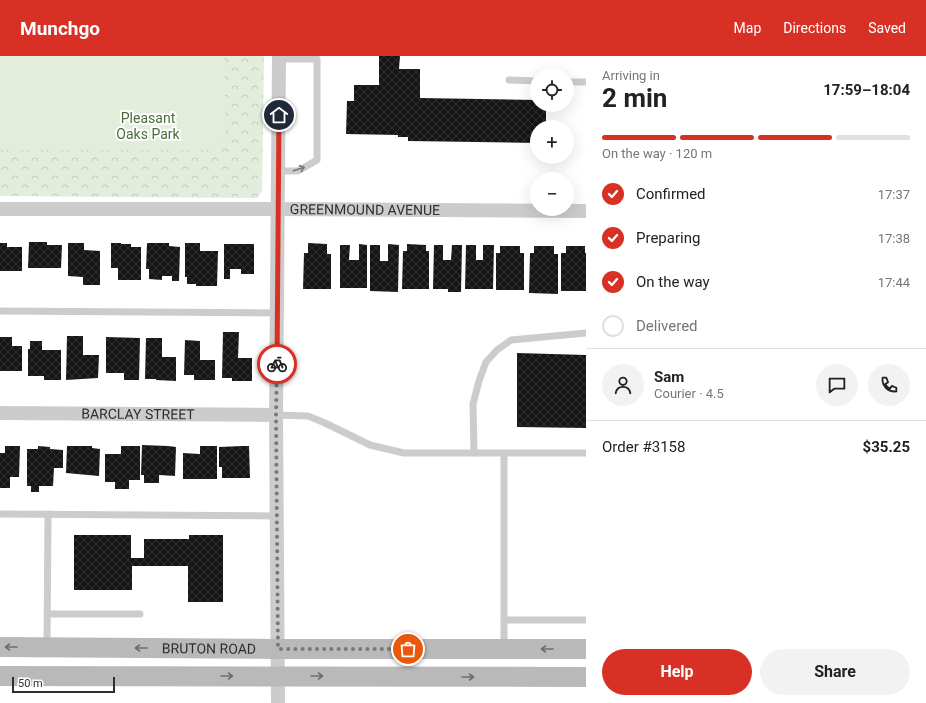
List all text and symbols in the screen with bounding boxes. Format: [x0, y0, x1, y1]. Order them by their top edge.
text: Munchgo [20, 17, 100, 40]
text: Map [734, 20, 761, 36]
text: Directions [783, 20, 846, 36]
text: Saved [868, 20, 906, 36]
map controls [530, 68, 574, 216]
button: locate [530, 68, 574, 112]
text: Arriving in [602, 68, 660, 83]
text: 17:59–18:04 [823, 81, 910, 99]
text: 2 min [602, 83, 667, 113]
pin [262, 98, 296, 132]
icon: home [268, 104, 290, 126]
park label: Pleasant Oaks Park [116, 110, 181, 142]
button: + [530, 120, 574, 164]
text: On the way · 120 m [602, 146, 712, 161]
one-way arrow [292, 165, 305, 172]
button: − [530, 172, 574, 216]
icon: check [602, 183, 624, 205]
text: Confirmed [636, 185, 706, 203]
text: 17:37 [878, 187, 910, 202]
street label: GREENMOUND AVENUE [290, 201, 440, 218]
icon: check [602, 227, 624, 249]
text: Preparing [636, 229, 700, 247]
text: 17:38 [878, 231, 910, 246]
icon: check [602, 271, 624, 293]
text: On the way [636, 273, 710, 291]
text: 17:44 [878, 275, 910, 290]
text: Delivered [636, 317, 698, 335]
courier [257, 344, 297, 384]
icon: bike [266, 353, 288, 375]
button: person [602, 364, 644, 406]
button: chat [816, 364, 858, 406]
button: phone [868, 364, 910, 406]
text: Sam [654, 368, 684, 386]
text: Courier · 4.5 [654, 386, 724, 401]
street label: BARCLAY STREET [81, 406, 195, 422]
text: Order #3158 [602, 438, 685, 456]
text: $35.25 [863, 438, 910, 456]
pin [391, 632, 425, 666]
icon: bag [397, 638, 419, 660]
street label: BRUTON ROAD [162, 640, 256, 657]
one-way arrow [5, 643, 18, 651]
one-way arrow [135, 644, 148, 652]
one-way arrow [541, 645, 554, 653]
button: Help [602, 649, 752, 695]
button: Share [760, 649, 910, 695]
one-way arrow [220, 672, 233, 680]
one-way arrow [310, 672, 323, 680]
one-way arrow [461, 673, 474, 681]
scale bar [12, 675, 115, 694]
text: 50 m [18, 677, 43, 690]

